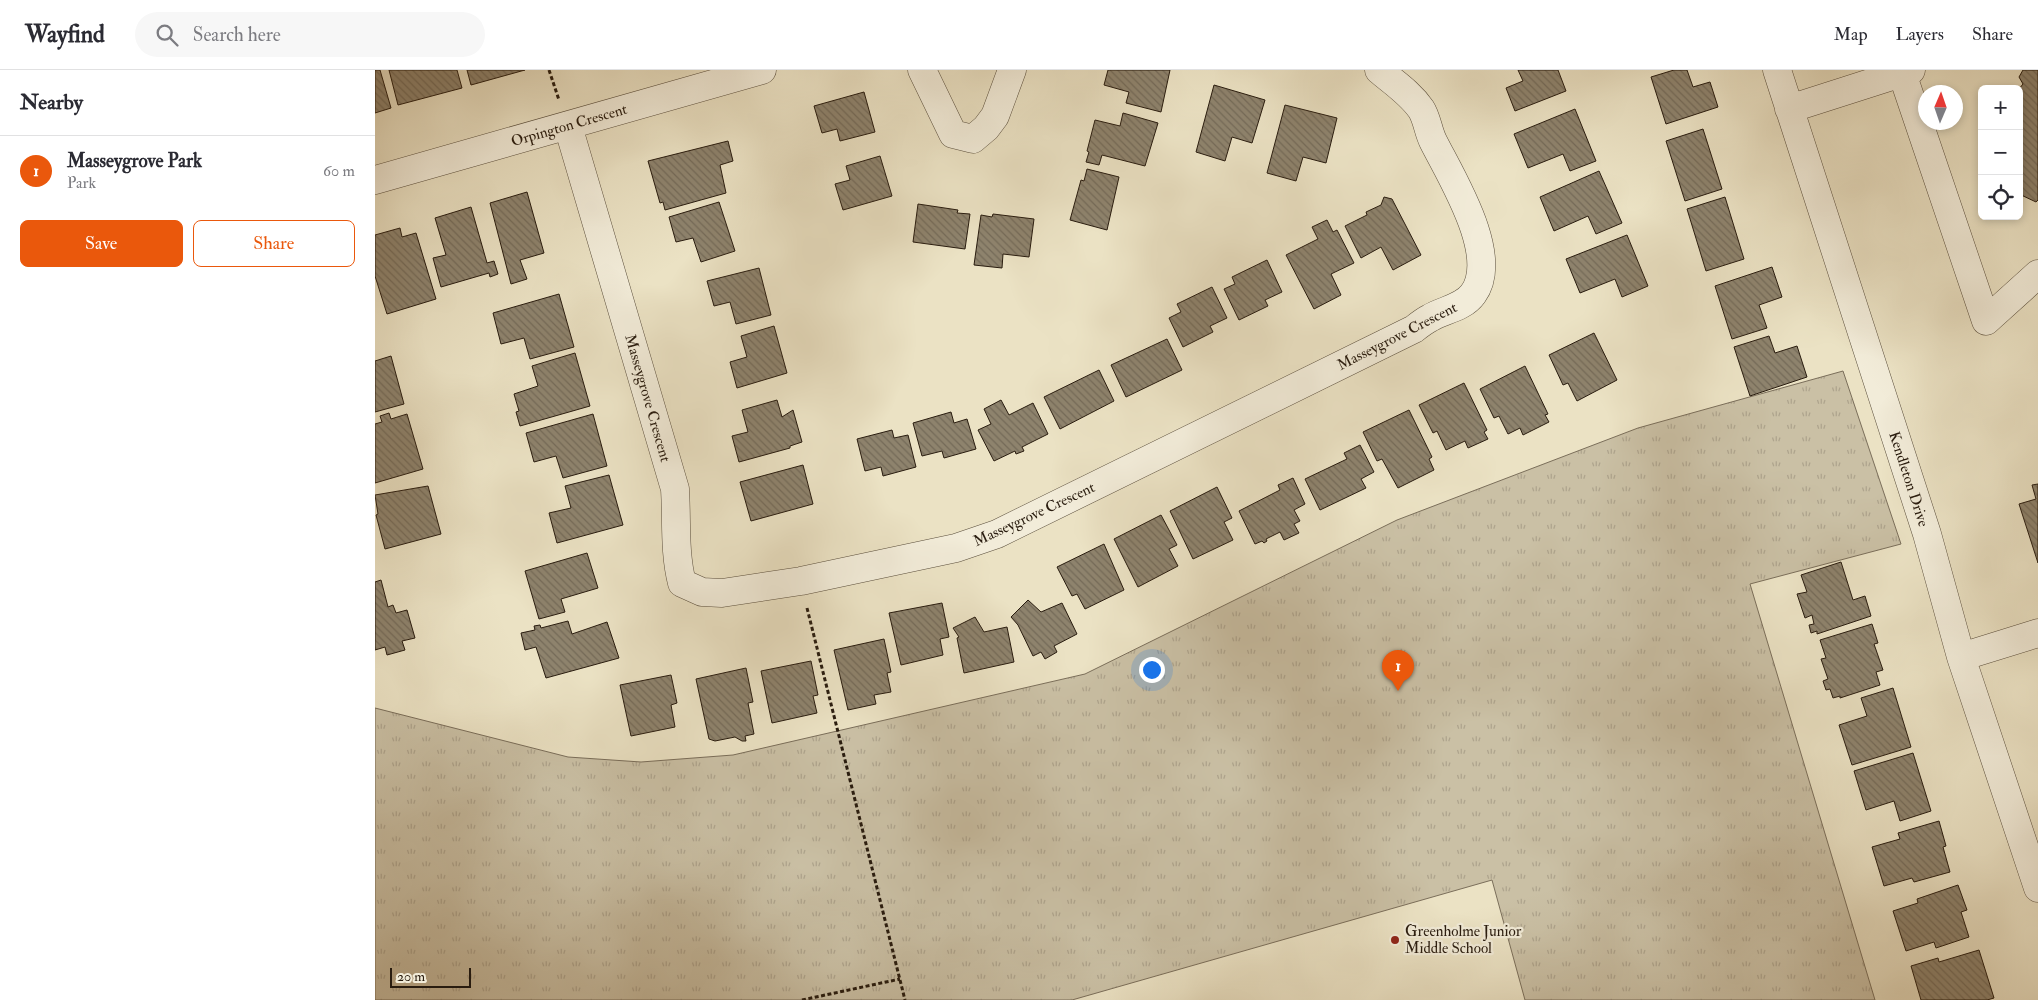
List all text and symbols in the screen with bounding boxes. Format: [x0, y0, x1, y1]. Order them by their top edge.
search box [135, 12, 485, 57]
text: Wayfind [25, 19, 105, 50]
icon: search [153, 21, 181, 49]
text: Search here [193, 23, 281, 47]
text: Map [1834, 23, 1868, 46]
text: Layers [1896, 23, 1944, 46]
text: Share [1972, 23, 2013, 46]
north arrow [1918, 85, 1963, 130]
map controls [1978, 85, 2023, 220]
button: + [1978, 85, 2023, 130]
text: Nearby [20, 89, 83, 116]
street label: Orpington Crescent [509, 100, 630, 152]
button: − [1978, 130, 2023, 175]
text: Masseygrove Park [67, 149, 202, 173]
text: 1 [33, 161, 39, 181]
text: 60 m [323, 161, 355, 181]
text: Park [67, 173, 96, 193]
button: locate [1978, 175, 2023, 220]
button: Save [20, 220, 183, 267]
button: Share [193, 220, 355, 267]
street label: Masseygrove Crescent [1334, 298, 1460, 375]
street label: Masseygrove Crescent [620, 332, 675, 464]
street label: Kendleton Drive [1884, 429, 1933, 529]
street label: Masseygrove Crescent [970, 478, 1098, 551]
pin: 1 [1382, 650, 1414, 691]
your location [1139, 657, 1165, 683]
place label: Greenholme Junior Middle School [1405, 922, 1522, 958]
marker: Greenholme Junior Middle School [1389, 934, 1401, 946]
scale bar [390, 965, 471, 988]
text: 20 m [397, 968, 425, 985]

